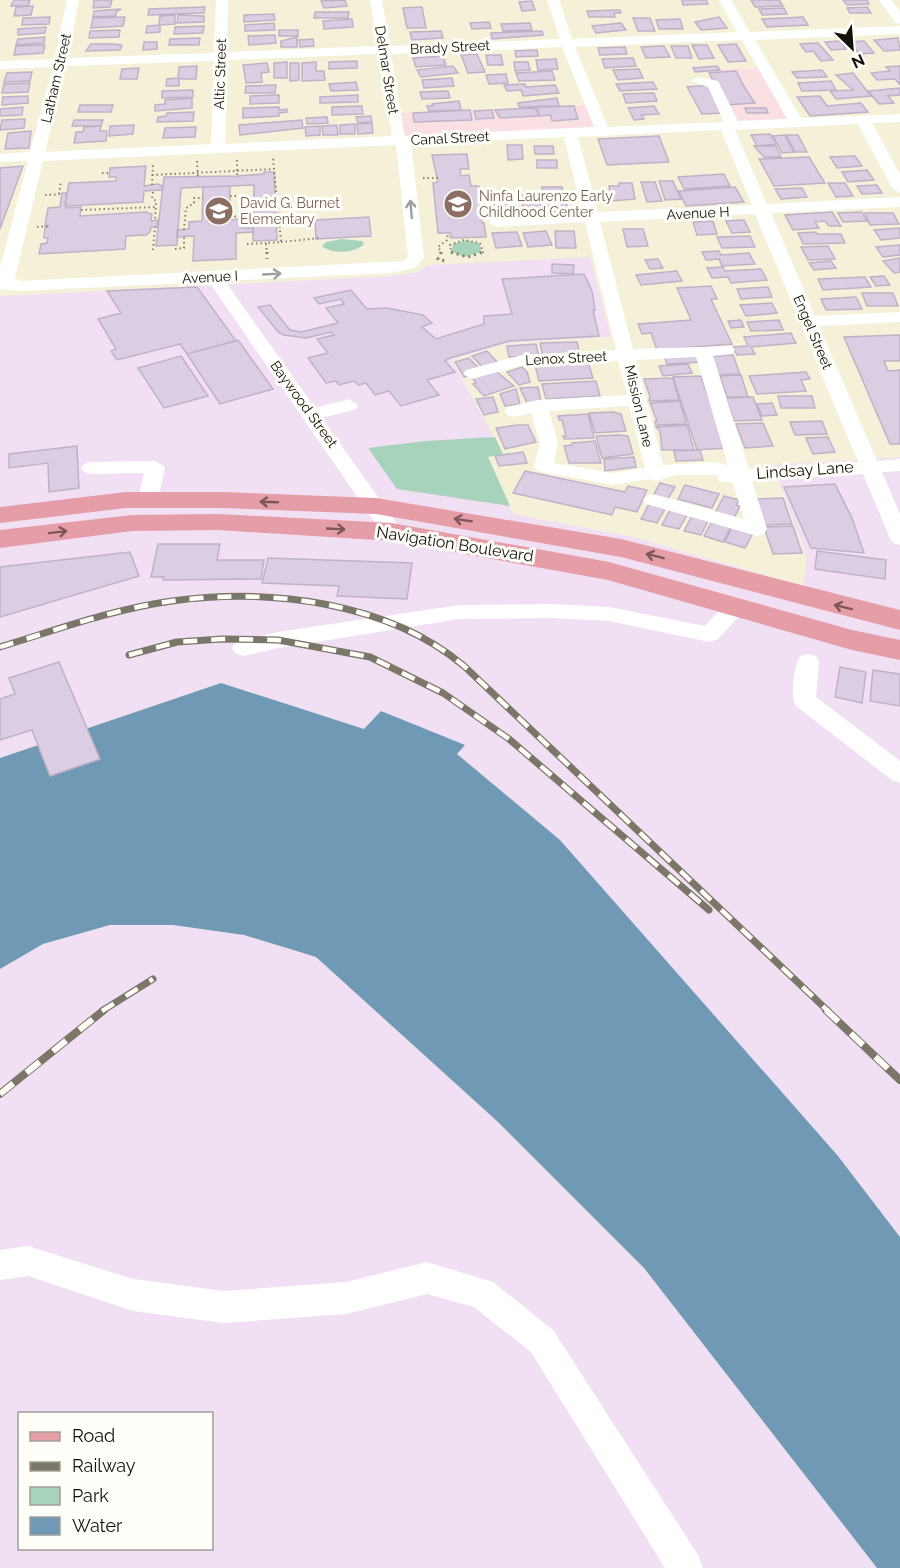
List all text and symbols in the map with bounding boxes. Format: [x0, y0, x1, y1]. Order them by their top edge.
north arrow [822, 18, 882, 78]
street label: Delmar Street [372, 25, 402, 116]
street label: Latham Street [38, 31, 74, 124]
street label: Brady Street [410, 37, 491, 57]
street label: Altic Street [211, 38, 229, 110]
text: N [849, 50, 868, 72]
street label: Canal Street [410, 128, 490, 148]
school or university icon: Ninfa Laurenzo Early Childhood Center [442, 188, 474, 220]
place label: Ninfa Laurenzo Early Childhood Center [479, 188, 613, 220]
school or university icon: David G. Burnet Elementary [203, 195, 235, 227]
place label: David G. Burnet Elementary [240, 195, 340, 227]
one-way arrow [406, 200, 417, 220]
street label: Avenue H [666, 203, 730, 223]
street label: Avenue I [182, 268, 238, 286]
one-way arrow [261, 268, 281, 279]
street label: Engel Street [790, 292, 836, 372]
street label: Lenox Street [525, 348, 608, 368]
street label: Baywood Street [267, 358, 341, 451]
street label: Mission Lane [622, 363, 656, 449]
street label: Lindsay Lane [756, 457, 854, 483]
one-way arrow [260, 496, 280, 508]
one-way arrow [454, 514, 474, 525]
street label: Navigation Boulevard [375, 522, 535, 566]
one-way arrow [326, 523, 346, 534]
one-way arrow [48, 526, 67, 537]
one-way arrow [645, 550, 664, 562]
one-way arrow [834, 600, 853, 612]
legend [18, 1412, 213, 1550]
text: Road [72, 1425, 115, 1446]
text: Railway [72, 1455, 136, 1476]
text: Park [72, 1485, 109, 1506]
text: Water [72, 1515, 123, 1536]

